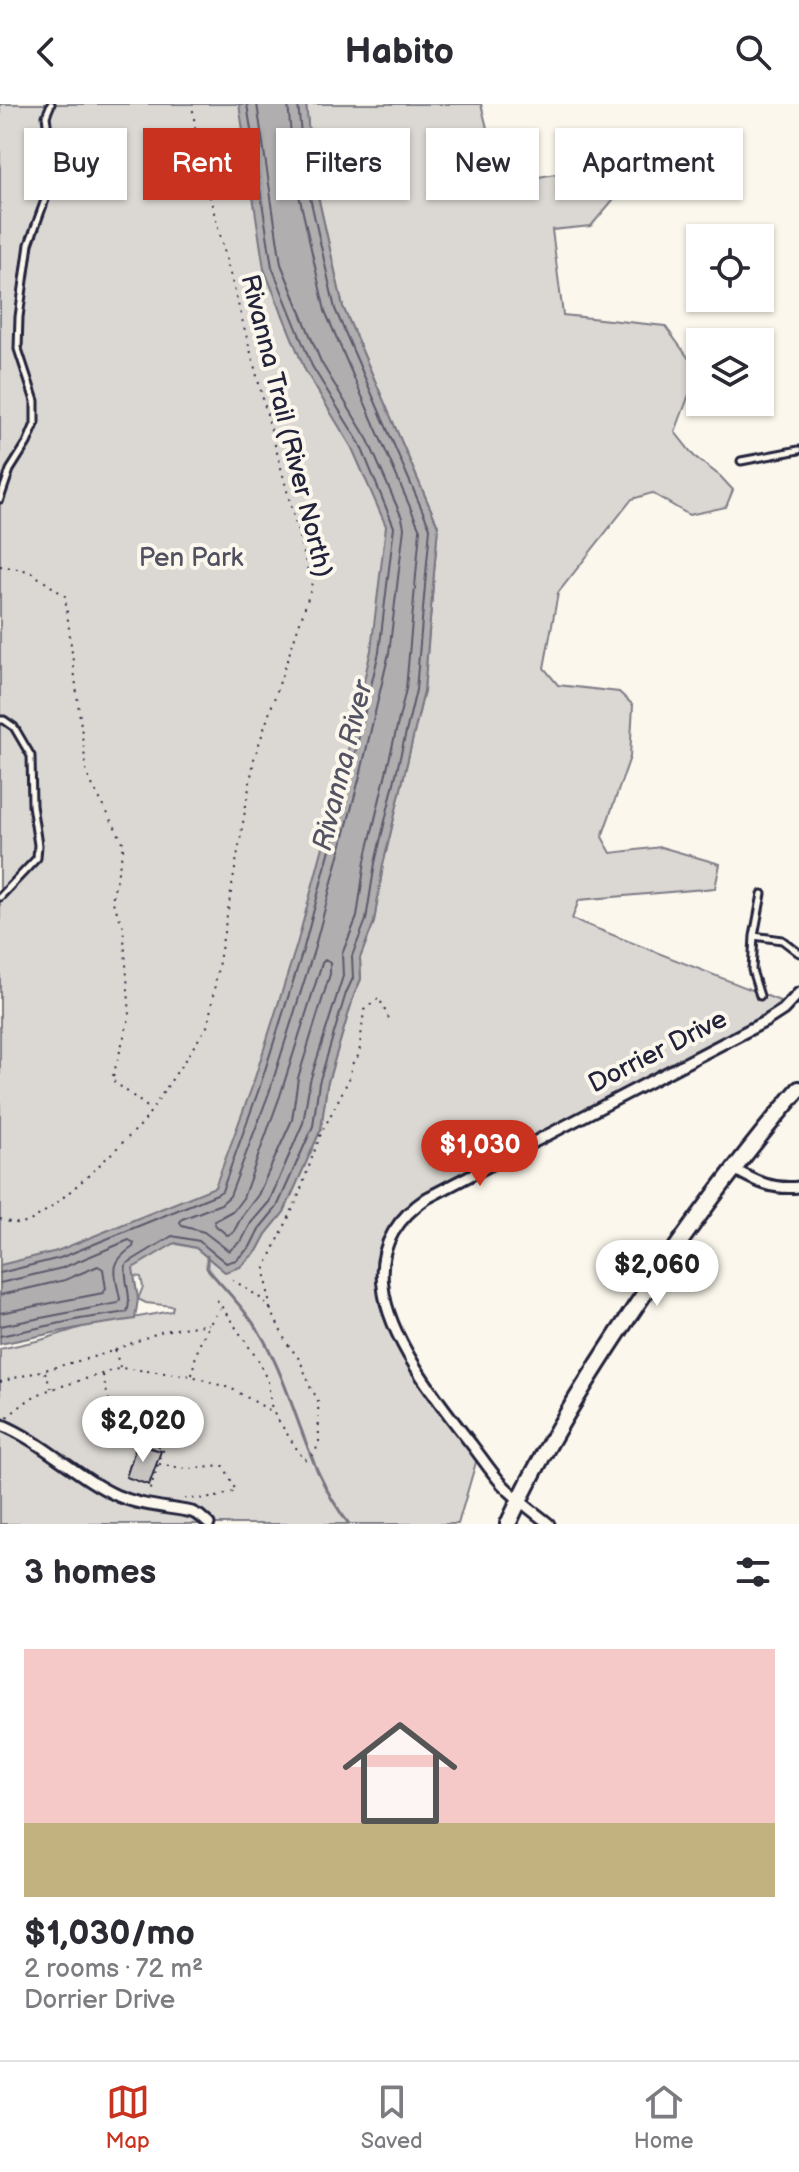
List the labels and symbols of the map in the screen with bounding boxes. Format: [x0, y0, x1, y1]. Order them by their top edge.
street label: Rivanna Trail (River North) [233, 272, 339, 580]
park label: Pen Park [139, 543, 244, 574]
water label: Rivanna River [306, 676, 380, 854]
street label: Dorrier Drive [584, 1004, 732, 1100]
pin: $1,030 [415, 1120, 545, 1188]
pin: $2,060 [592, 1240, 722, 1308]
pin: $2,020 [78, 1396, 208, 1464]

